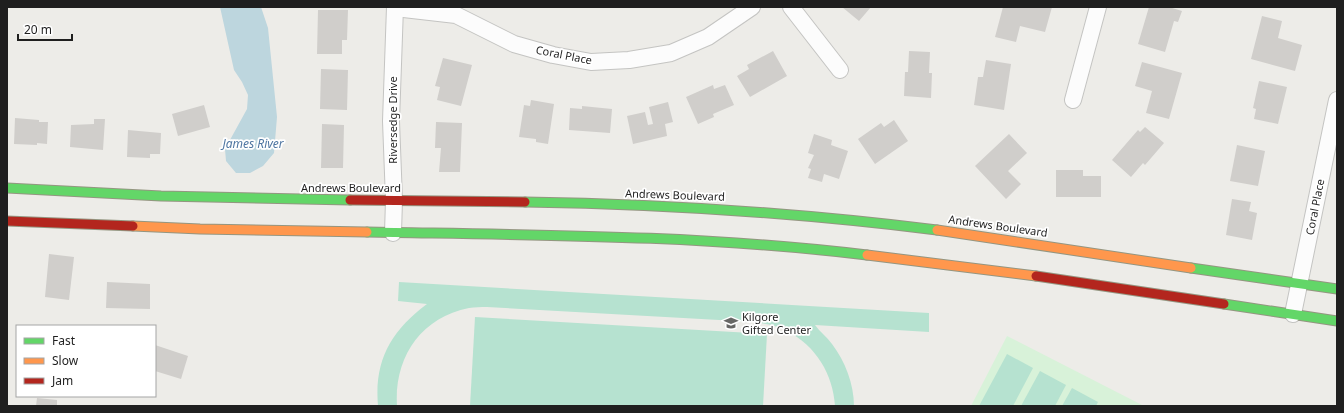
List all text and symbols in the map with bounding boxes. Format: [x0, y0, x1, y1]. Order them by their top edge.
scale bar [18, 16, 72, 42]
text: 20 m [24, 21, 52, 38]
street label: Coral Place [535, 42, 593, 67]
street label: Riversedge Drive [385, 76, 400, 164]
water label: James River [220, 135, 285, 152]
street label: Coral Place [1302, 178, 1327, 236]
street label: Andrews Boulevard [301, 180, 401, 195]
street label: Andrews Boulevard [625, 185, 725, 204]
street label: Andrews Boulevard [948, 211, 1049, 240]
place label: Kilgore Gifted Center [742, 309, 812, 337]
school or university icon: Kilgore Gifted Center [723, 315, 739, 331]
legend [16, 325, 156, 397]
text: Fast [52, 332, 76, 349]
text: Slow [52, 352, 79, 369]
text: Jam [51, 372, 73, 389]

